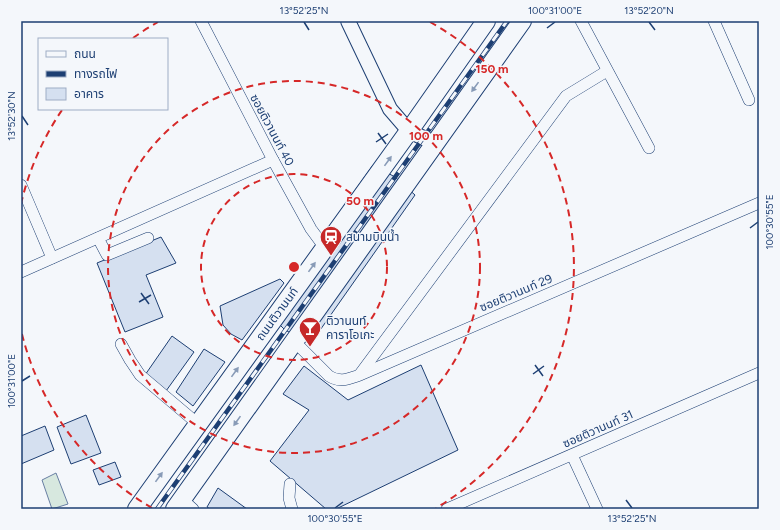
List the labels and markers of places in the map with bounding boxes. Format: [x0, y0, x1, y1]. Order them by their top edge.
station icon: สนามบินน้ำ [318, 224, 344, 257]
place label: สนามบินน้ำ [346, 228, 399, 244]
centre of rings [287, 260, 301, 274]
place label: ติวานนท์ คาราโอเกะ [326, 314, 374, 342]
bar icon: ติวานนท์ คาราโอเกะ [297, 315, 323, 348]

